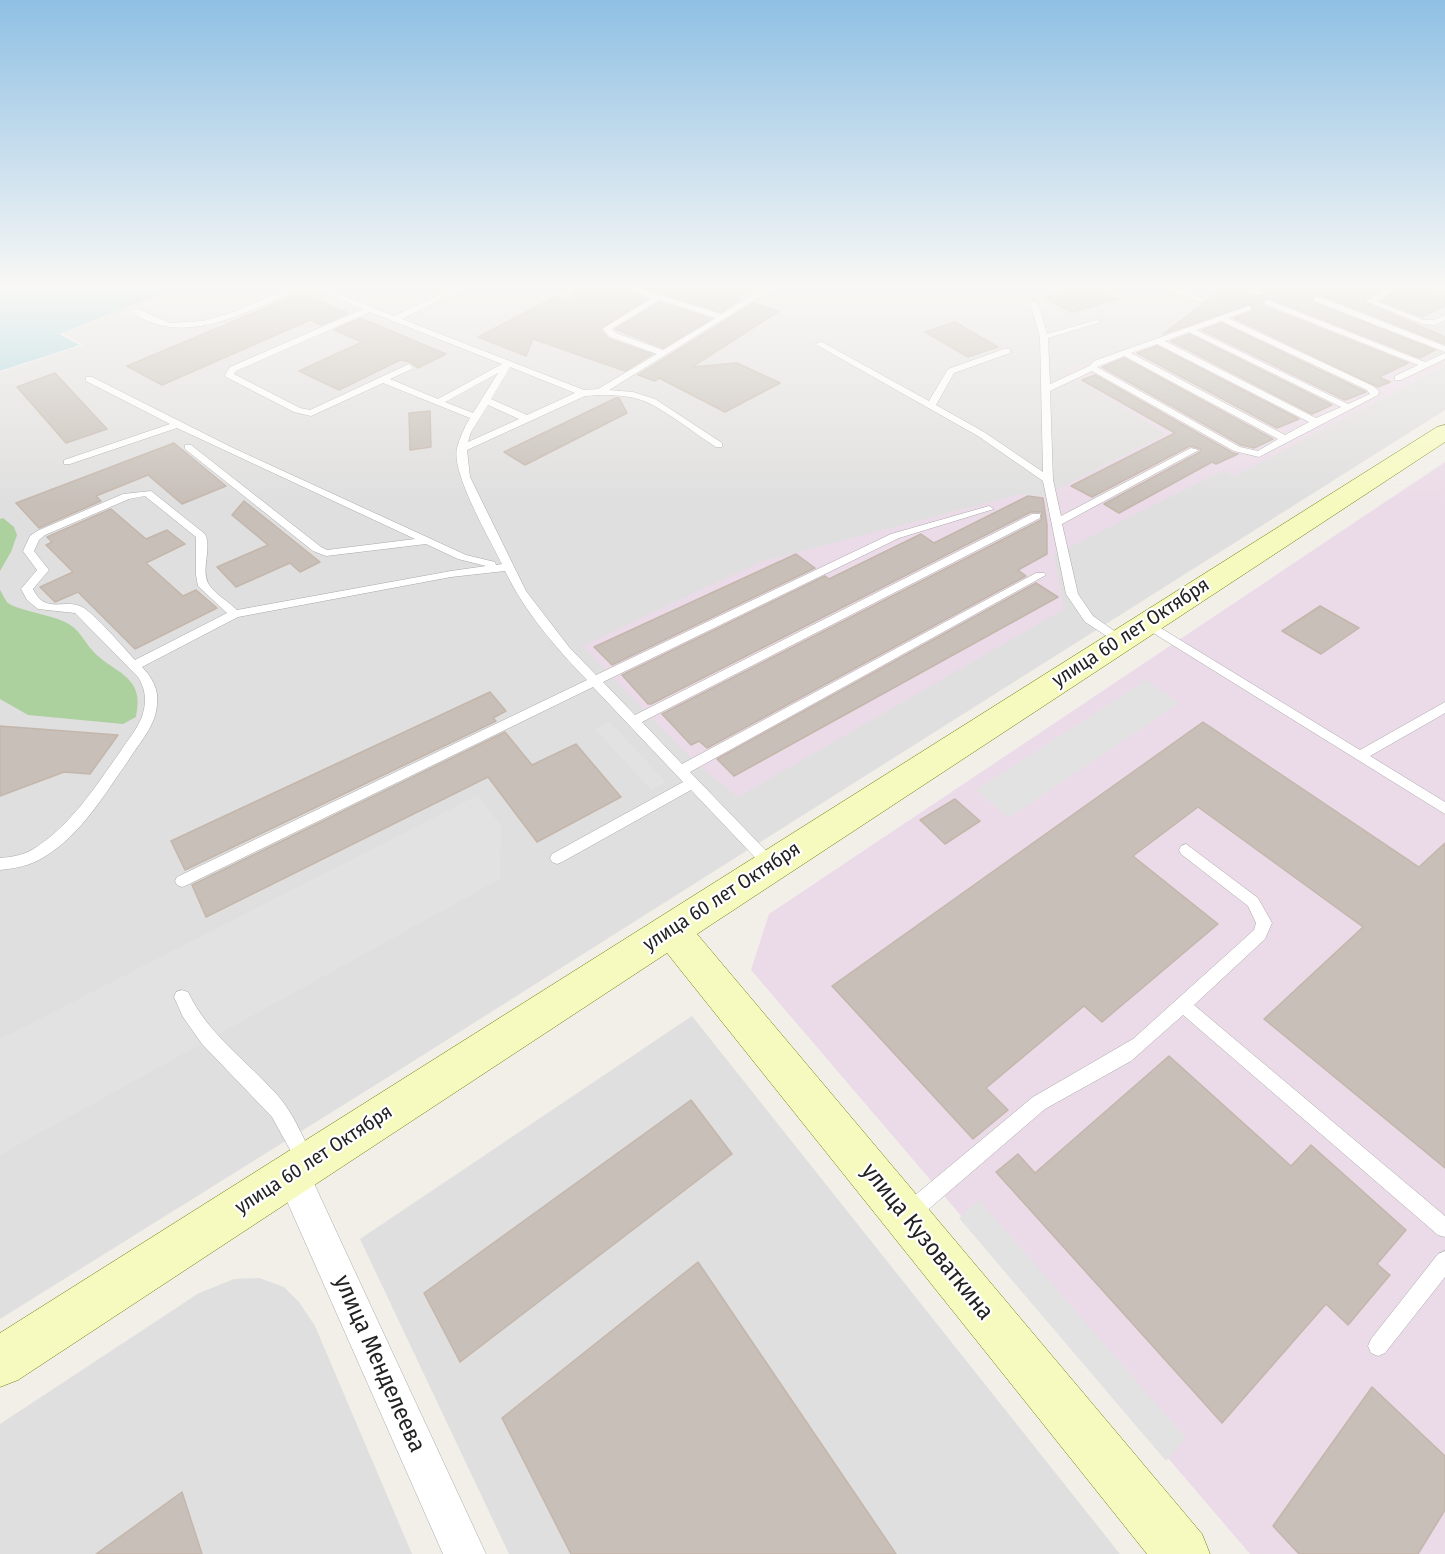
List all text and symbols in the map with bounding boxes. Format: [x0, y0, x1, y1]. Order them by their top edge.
street label: улица 60 лет Октября [1048, 573, 1214, 693]
street label: улица 60 лет Октября [639, 837, 805, 957]
street label: улица 60 лет Октября [231, 1100, 397, 1220]
street label: улица Кузоваткина [855, 1158, 999, 1326]
street label: улица Менделеева [327, 1271, 431, 1457]

